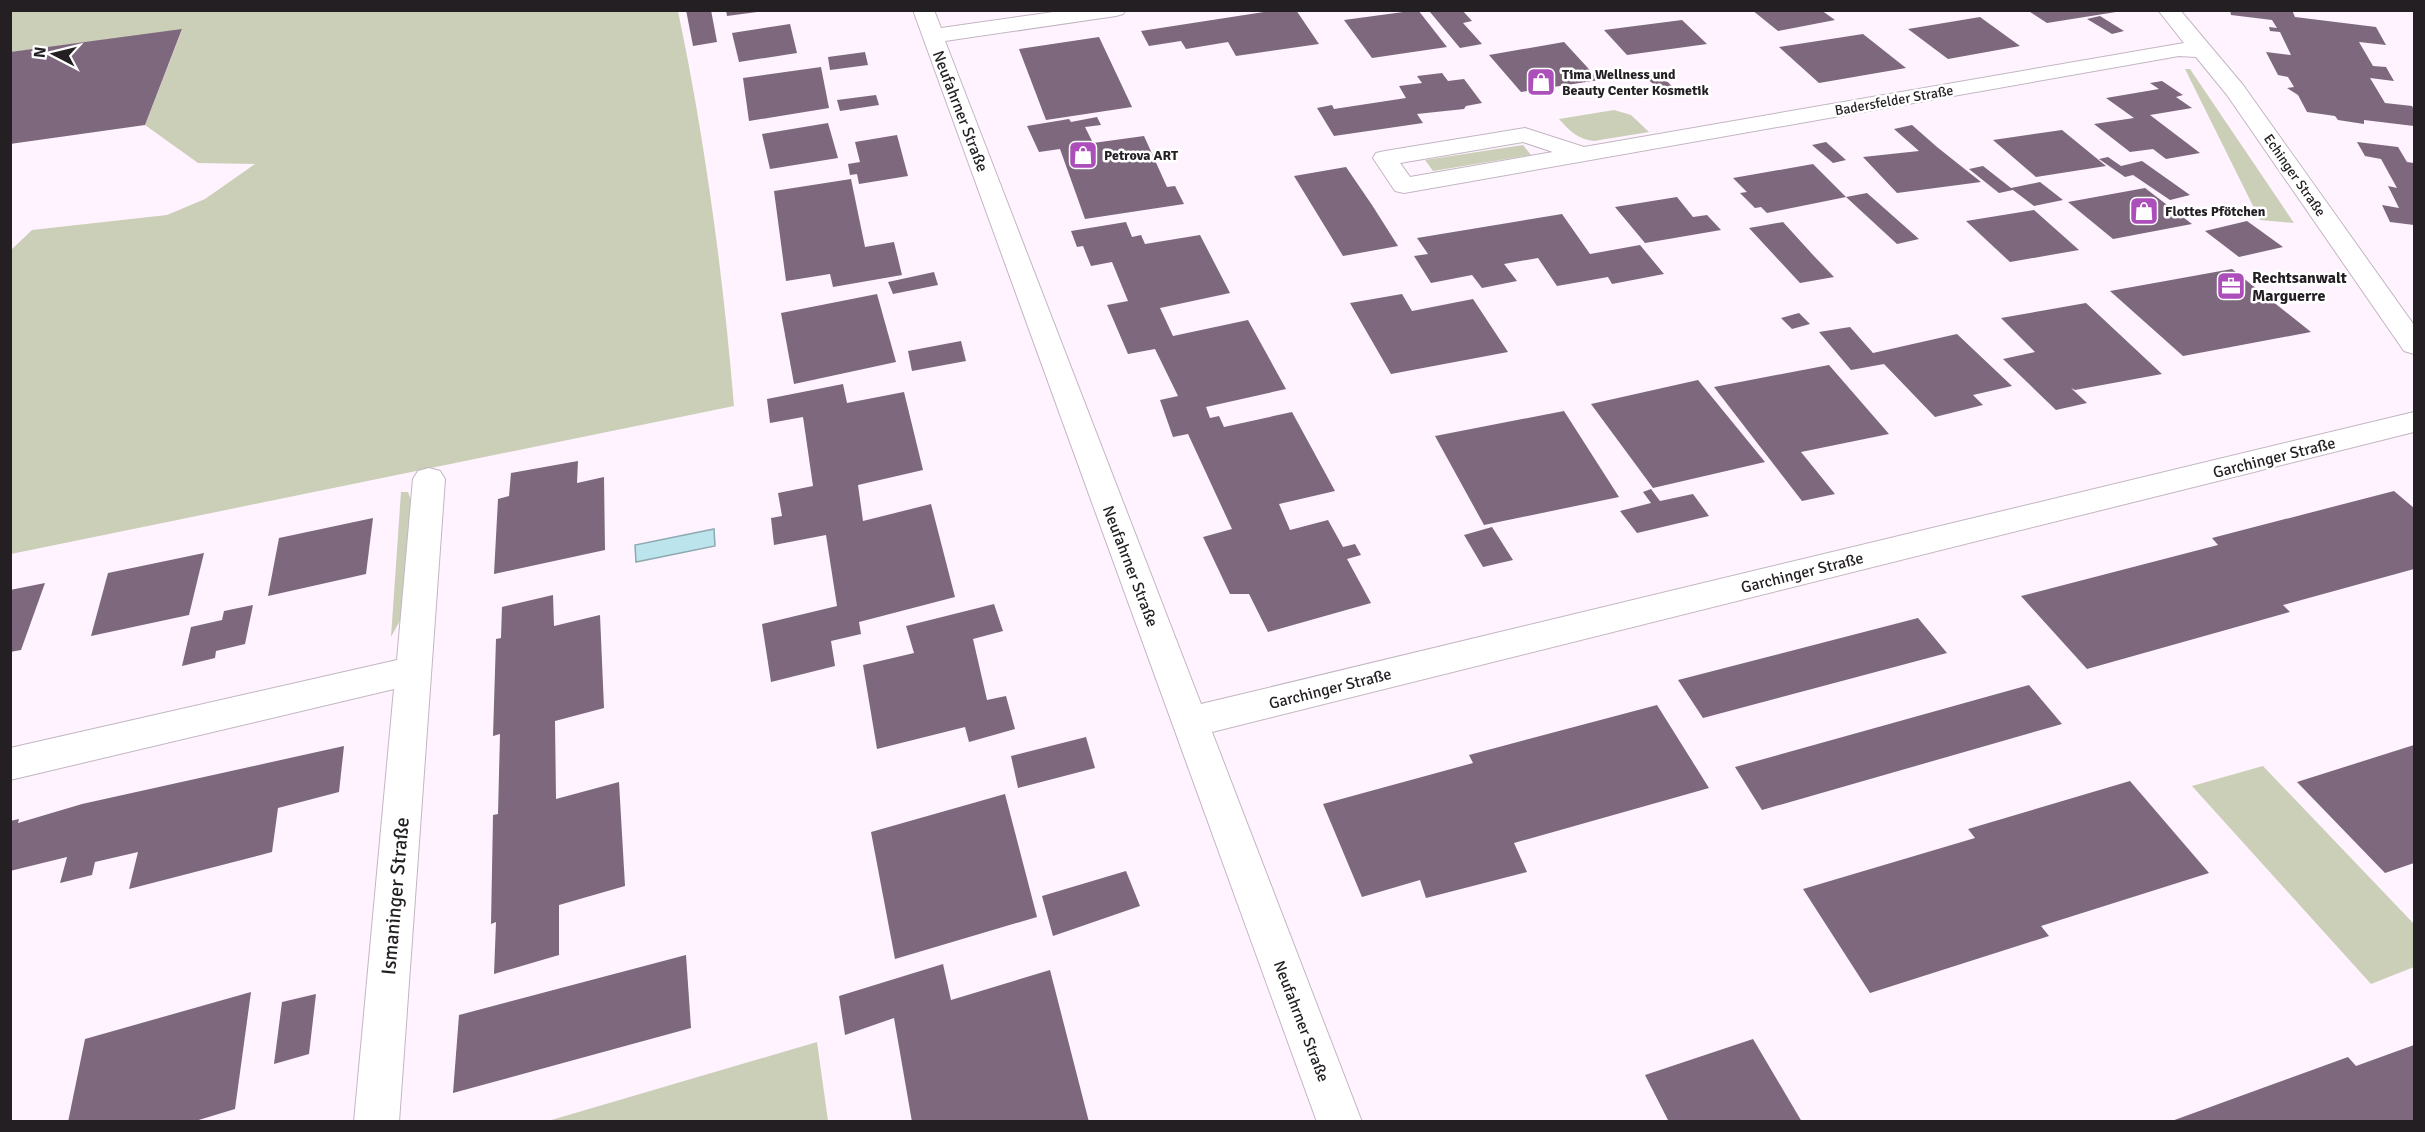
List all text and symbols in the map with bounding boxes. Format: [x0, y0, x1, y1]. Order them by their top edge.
north arrow [24, 24, 84, 84]
text: N [30, 46, 51, 59]
street label: Neufahrner Straße [928, 48, 992, 175]
shop icon: Tima Wellness und Beauty Center Kosmetik [1525, 66, 1557, 98]
place label: Tima Wellness und Beauty Center Kosmetik [1562, 66, 1709, 99]
street label: Badersfelder Straße [1833, 82, 1955, 119]
street label: Echinger Straße [2260, 131, 2329, 220]
shop icon: Petrova ART [1067, 139, 1099, 171]
place label: Petrova ART [1104, 147, 1179, 164]
shop icon: Flottes Pfötchen [2128, 195, 2160, 227]
place label: Flottes Pfötchen [2165, 203, 2266, 220]
place label: Rechtsanwalt Marguerre [2252, 268, 2347, 306]
office icon: Rechtsanwalt Marguerre [2215, 270, 2247, 302]
street label: Garchinger Straße [2211, 433, 2338, 483]
street label: Neufahrner Straße [1098, 503, 1162, 630]
street label: Garchinger Straße [1739, 548, 1866, 598]
street label: Garchinger Straße [1267, 664, 1394, 714]
street label: Ismaninger Straße [376, 816, 415, 976]
street label: Neufahrner Straße [1269, 958, 1333, 1085]

